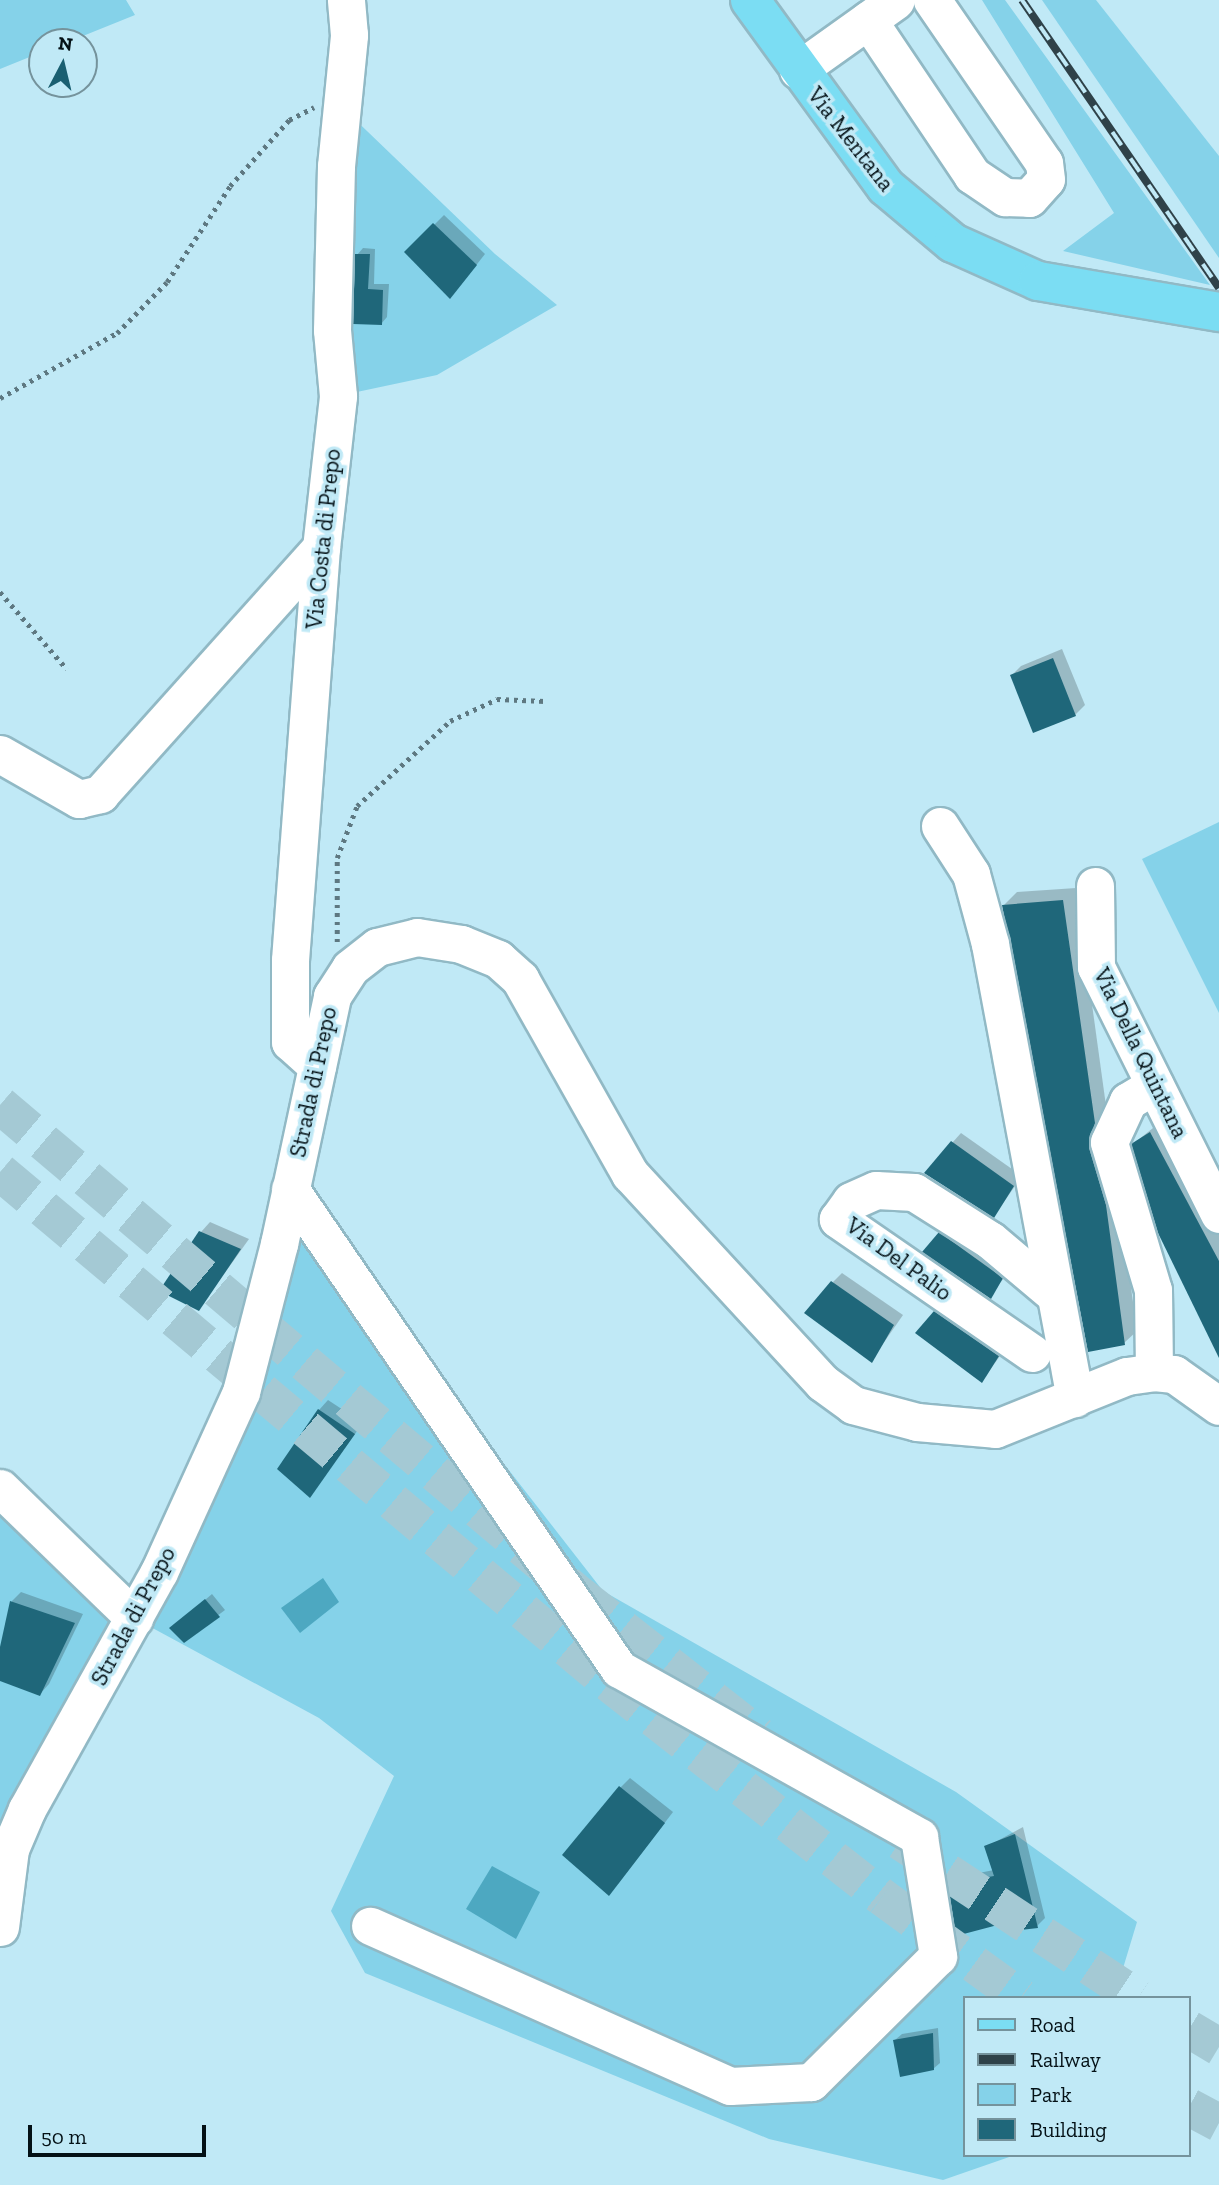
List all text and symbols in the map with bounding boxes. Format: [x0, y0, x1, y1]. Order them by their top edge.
north arrow [28, 28, 98, 98]
text: N [57, 31, 74, 56]
street label: Via Mentana [802, 81, 900, 197]
street label: Via Costa di Prepo [300, 447, 346, 631]
street label: Via Della Quintana [1088, 963, 1194, 1143]
street label: Strada di Prepo [284, 1004, 342, 1160]
street label: Via Del Palio [841, 1211, 957, 1307]
street label: Strada di Prepo [85, 1542, 181, 1690]
legend [964, 1996, 1191, 2157]
text: Road [1030, 2012, 1075, 2037]
text: Railway [1030, 2047, 1101, 2072]
text: Park [1030, 2082, 1072, 2107]
scale bar [32, 2112, 210, 2156]
text: Building [1030, 2117, 1107, 2142]
text: 50 m [41, 2124, 87, 2149]

